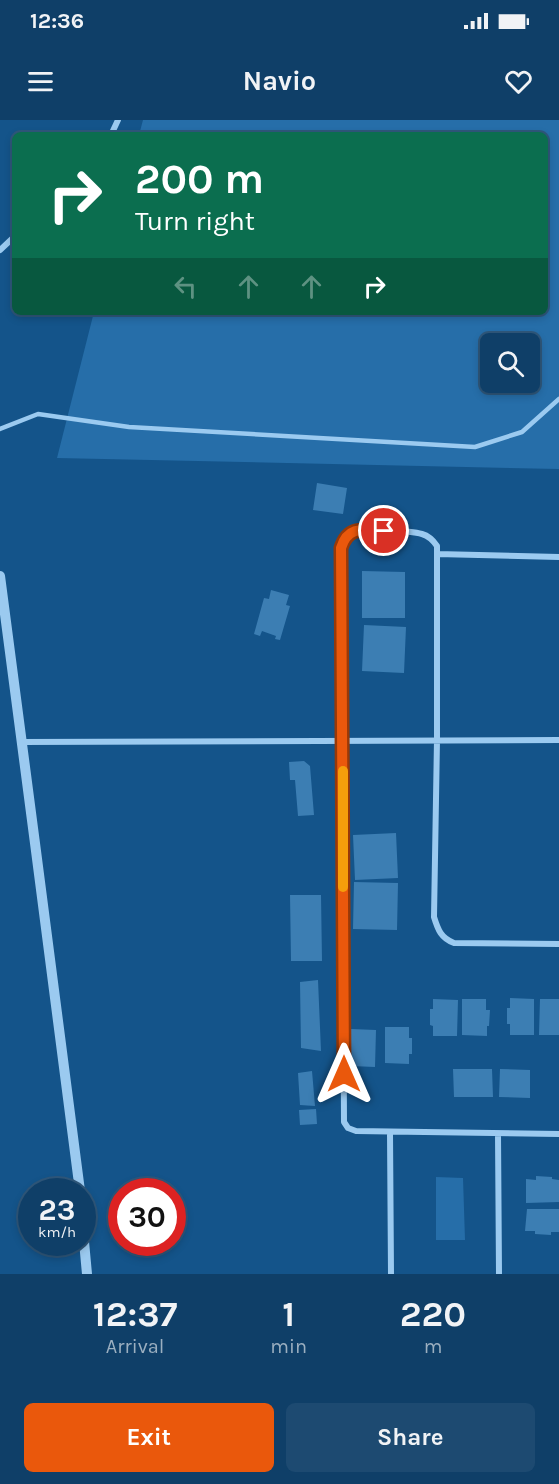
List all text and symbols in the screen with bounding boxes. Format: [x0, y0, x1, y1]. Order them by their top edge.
text: 12:36 [30, 8, 84, 34]
icon: menu [24, 65, 57, 98]
text: Navio [243, 65, 316, 97]
icon: heart [502, 65, 535, 98]
text: 200 m [135, 154, 264, 204]
icon: right [36, 156, 114, 234]
text: Turn right [135, 205, 255, 237]
icon: left [169, 270, 202, 303]
icon: ahead [232, 270, 265, 303]
icon: ahead [295, 270, 328, 303]
icon: right [358, 270, 391, 303]
map controls [480, 333, 540, 393]
button: search [480, 333, 540, 393]
pin [358, 505, 409, 556]
icon: arrive [367, 514, 400, 547]
position arrow [312, 1042, 376, 1106]
speed limit sign: 30 [108, 1178, 186, 1256]
text: 23 [39, 1192, 75, 1228]
text: km/h [38, 1223, 76, 1241]
text: 12:37 [93, 1293, 177, 1335]
text: 1 [282, 1293, 295, 1335]
text: 220 [400, 1293, 466, 1335]
text: Arrival [106, 1335, 164, 1358]
text: min [270, 1335, 307, 1358]
text: m [424, 1335, 442, 1358]
button: Exit [24, 1403, 274, 1472]
button: Share [286, 1403, 535, 1472]

